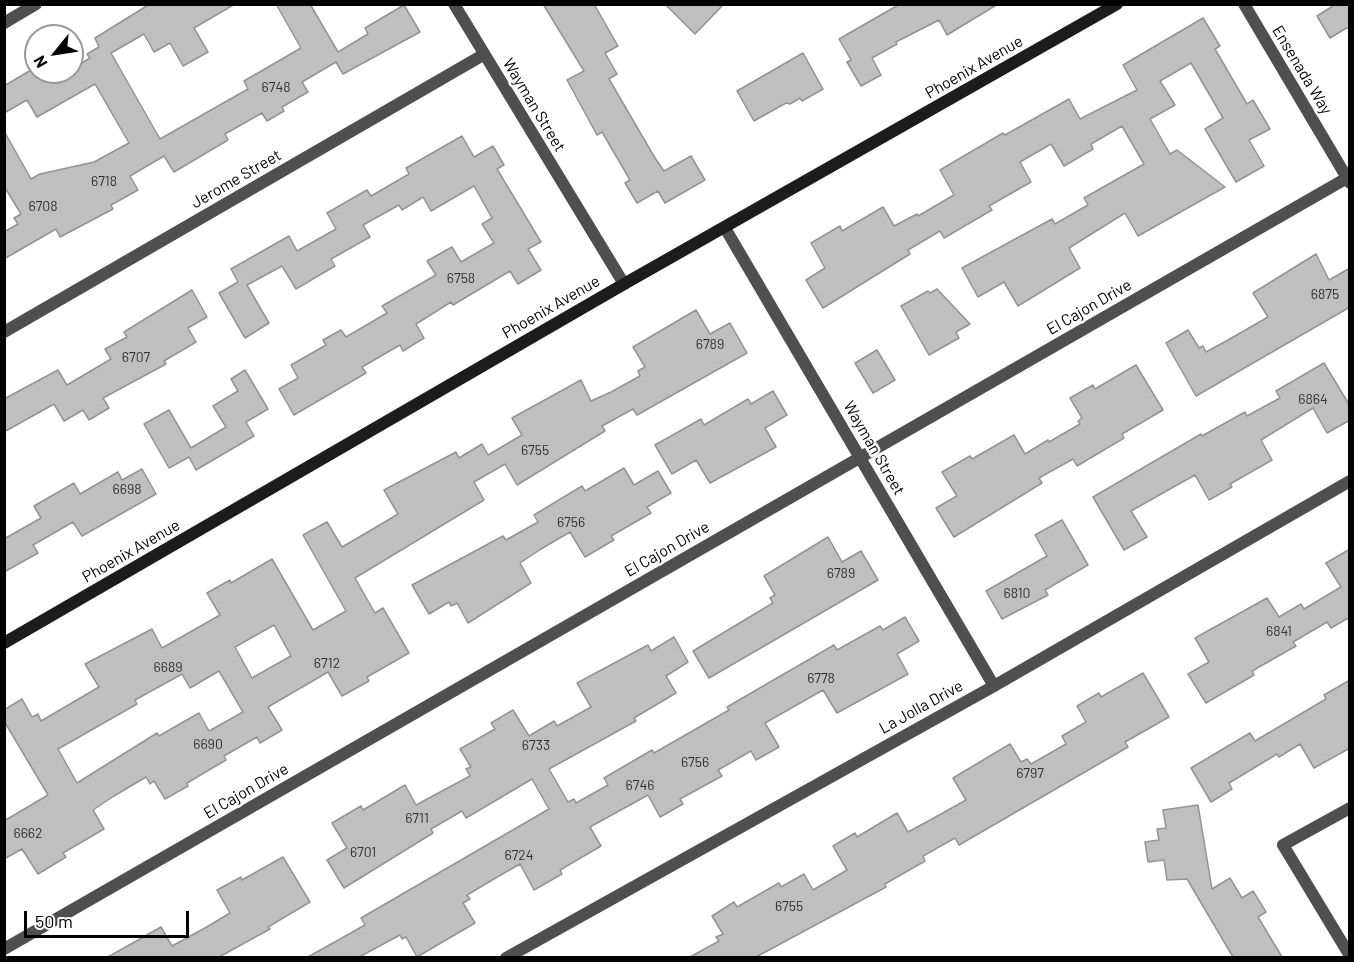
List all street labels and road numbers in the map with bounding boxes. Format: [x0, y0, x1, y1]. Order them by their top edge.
street label: Ensenada Way [1268, 22, 1336, 118]
street label: Phoenix Avenue [922, 31, 1026, 103]
street label: Wayman Street [499, 55, 569, 155]
street label: Jerome Street [188, 145, 284, 213]
street label: Phoenix Avenue [499, 271, 603, 343]
street label: El Cajon Drive [1043, 275, 1135, 339]
street label: Wayman Street [839, 397, 909, 499]
street label: Phoenix Avenue [79, 515, 183, 587]
street label: El Cajon Drive [621, 517, 713, 581]
street label: La Jolla Drive [876, 676, 966, 738]
street label: El Cajon Drive [200, 759, 292, 823]

